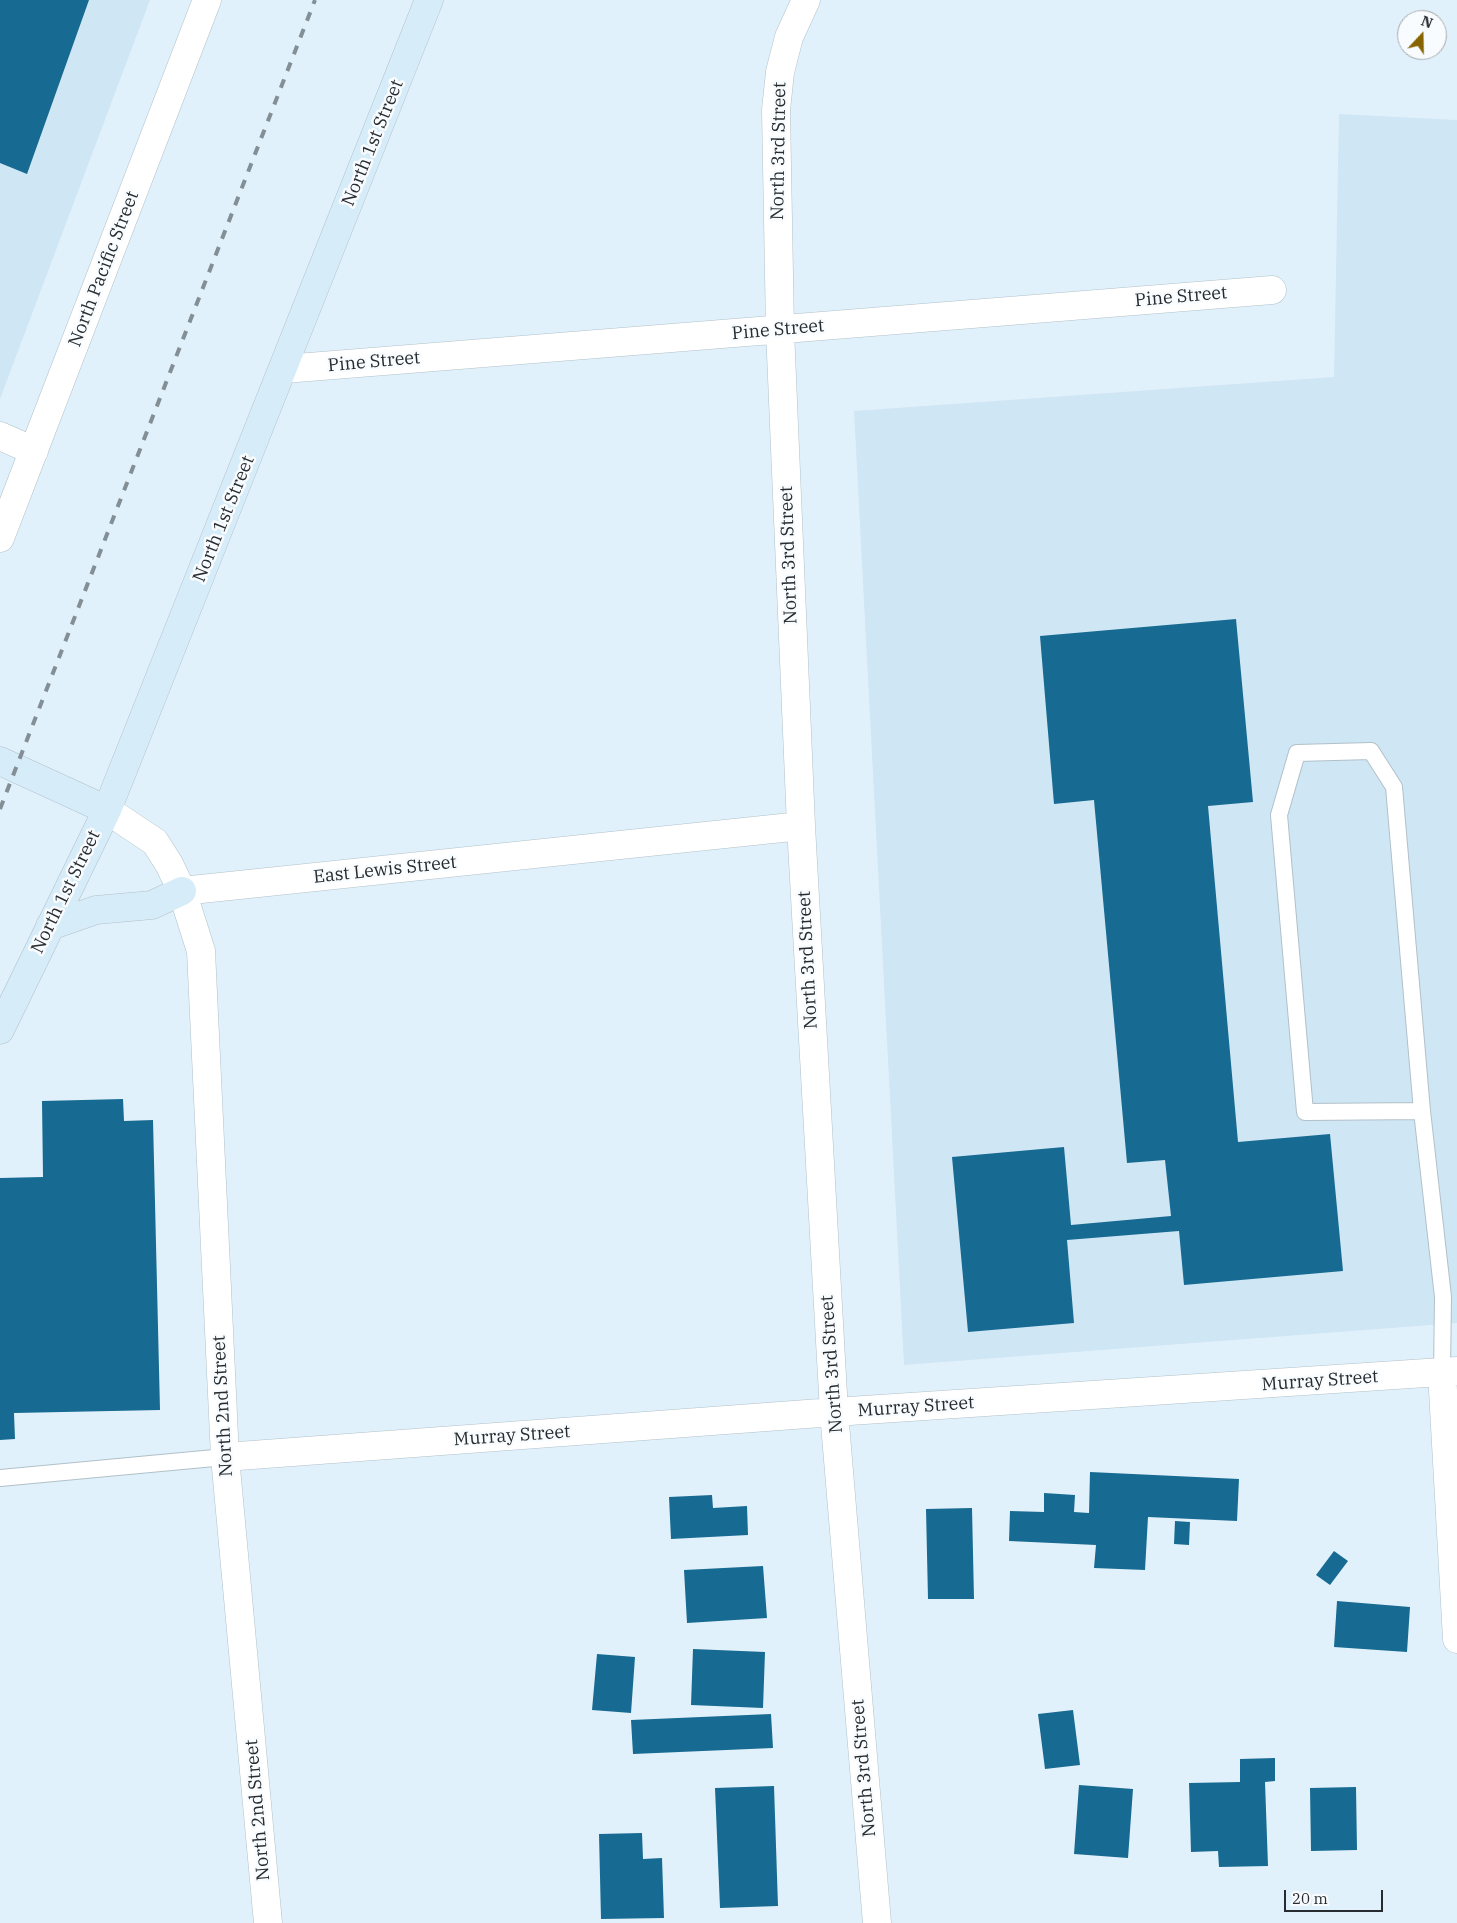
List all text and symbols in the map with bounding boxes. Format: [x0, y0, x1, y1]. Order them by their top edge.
north arrow [1397, 10, 1447, 60]
text: N [1419, 12, 1435, 32]
street label: North 1st Street [338, 77, 408, 209]
street label: North 3rd Street [767, 82, 791, 220]
street label: North Pacific Street [64, 188, 144, 350]
street label: Pine Street [1134, 282, 1228, 312]
street label: Pine Street [731, 315, 825, 345]
street label: Pine Street [327, 347, 421, 377]
street label: North 1st Street [189, 453, 259, 585]
street label: North 3rd Street [776, 485, 802, 625]
street label: North 1st Street [27, 827, 105, 957]
street label: East Lewis Street [312, 852, 458, 888]
street label: North 3rd Street [794, 890, 822, 1030]
street label: North 3rd Street [816, 1294, 848, 1434]
street label: North 2nd Street [208, 1335, 238, 1477]
street label: Murray Street [1261, 1366, 1379, 1396]
street label: Murray Street [857, 1392, 975, 1422]
street label: Murray Street [453, 1421, 571, 1451]
street label: North 3rd Street [847, 1698, 881, 1838]
street label: North 2nd Street [241, 1738, 275, 1882]
scale bar [1287, 1880, 1386, 1912]
text: 20 m [1292, 1889, 1328, 1908]

